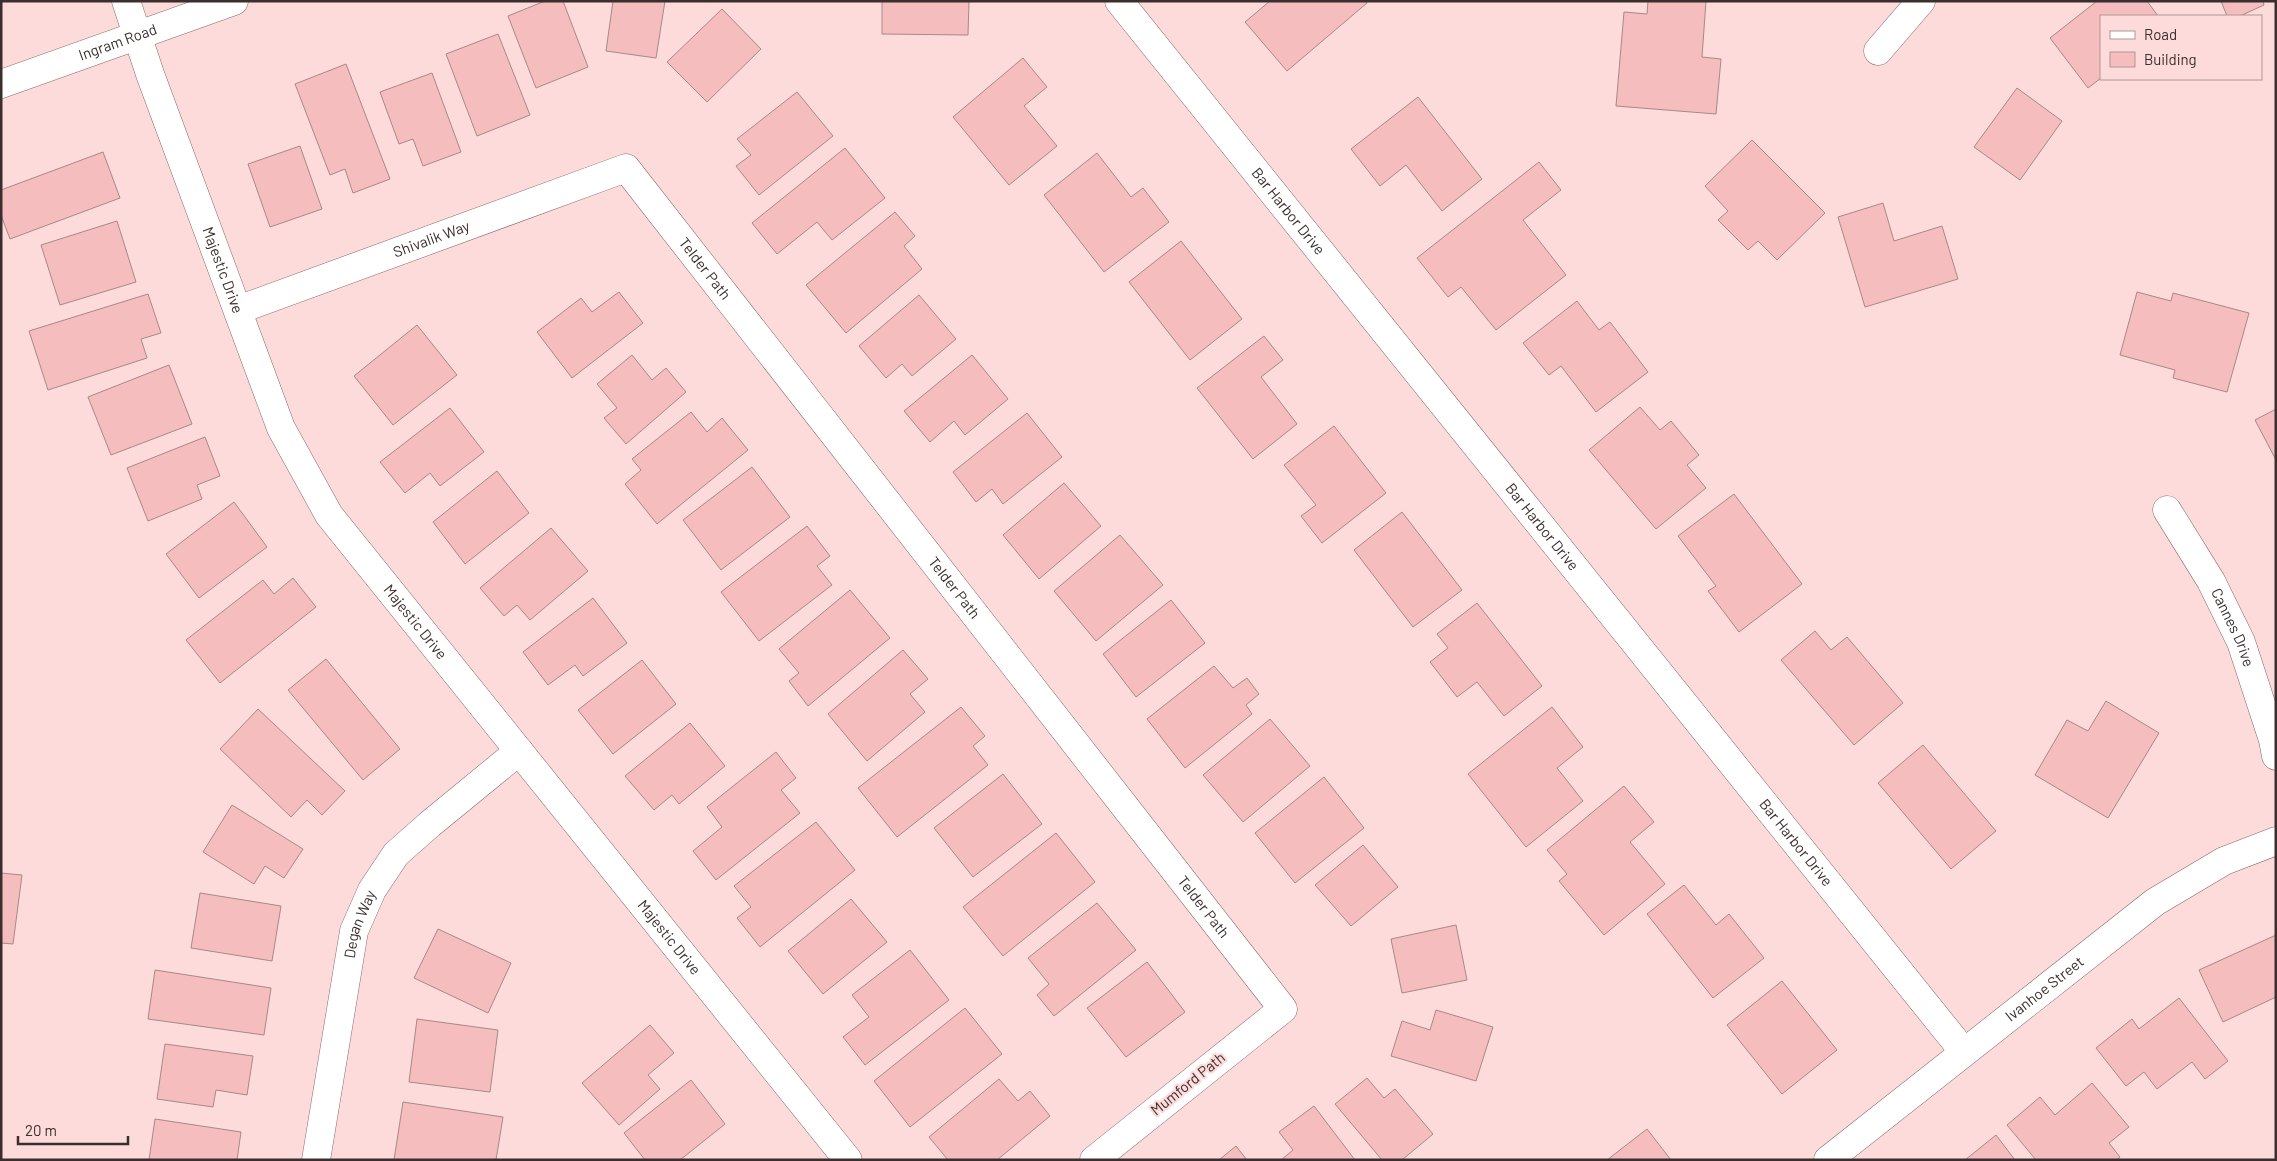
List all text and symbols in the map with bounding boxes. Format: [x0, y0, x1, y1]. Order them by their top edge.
legend [2100, 15, 2262, 80]
street label: Ingram Road [76, 19, 159, 64]
text: Road [2144, 25, 2177, 43]
text: Building [2144, 50, 2197, 68]
street label: Bar Harbor Drive [1249, 164, 1329, 258]
street label: Shivalik Way [390, 216, 472, 260]
street label: Majestic Drive [199, 224, 248, 315]
street label: Telder Path [676, 234, 735, 303]
street label: Bar Harbor Drive [1502, 479, 1583, 574]
street label: Telder Path [925, 553, 985, 622]
street label: Majestic Drive [380, 580, 451, 662]
street label: Cannes Drive [2208, 585, 2258, 669]
street label: Bar Harbor Drive [1756, 795, 1837, 889]
street label: Telder Path [1174, 872, 1234, 941]
street label: Degan Way [340, 887, 379, 960]
street label: Majestic Drive [634, 896, 705, 978]
street label: Ivanhoe Street [2001, 952, 2087, 1025]
street label: Mumford Path [1147, 1048, 1228, 1119]
scale bar [18, 1114, 128, 1146]
text: 20 m [25, 1121, 57, 1139]

